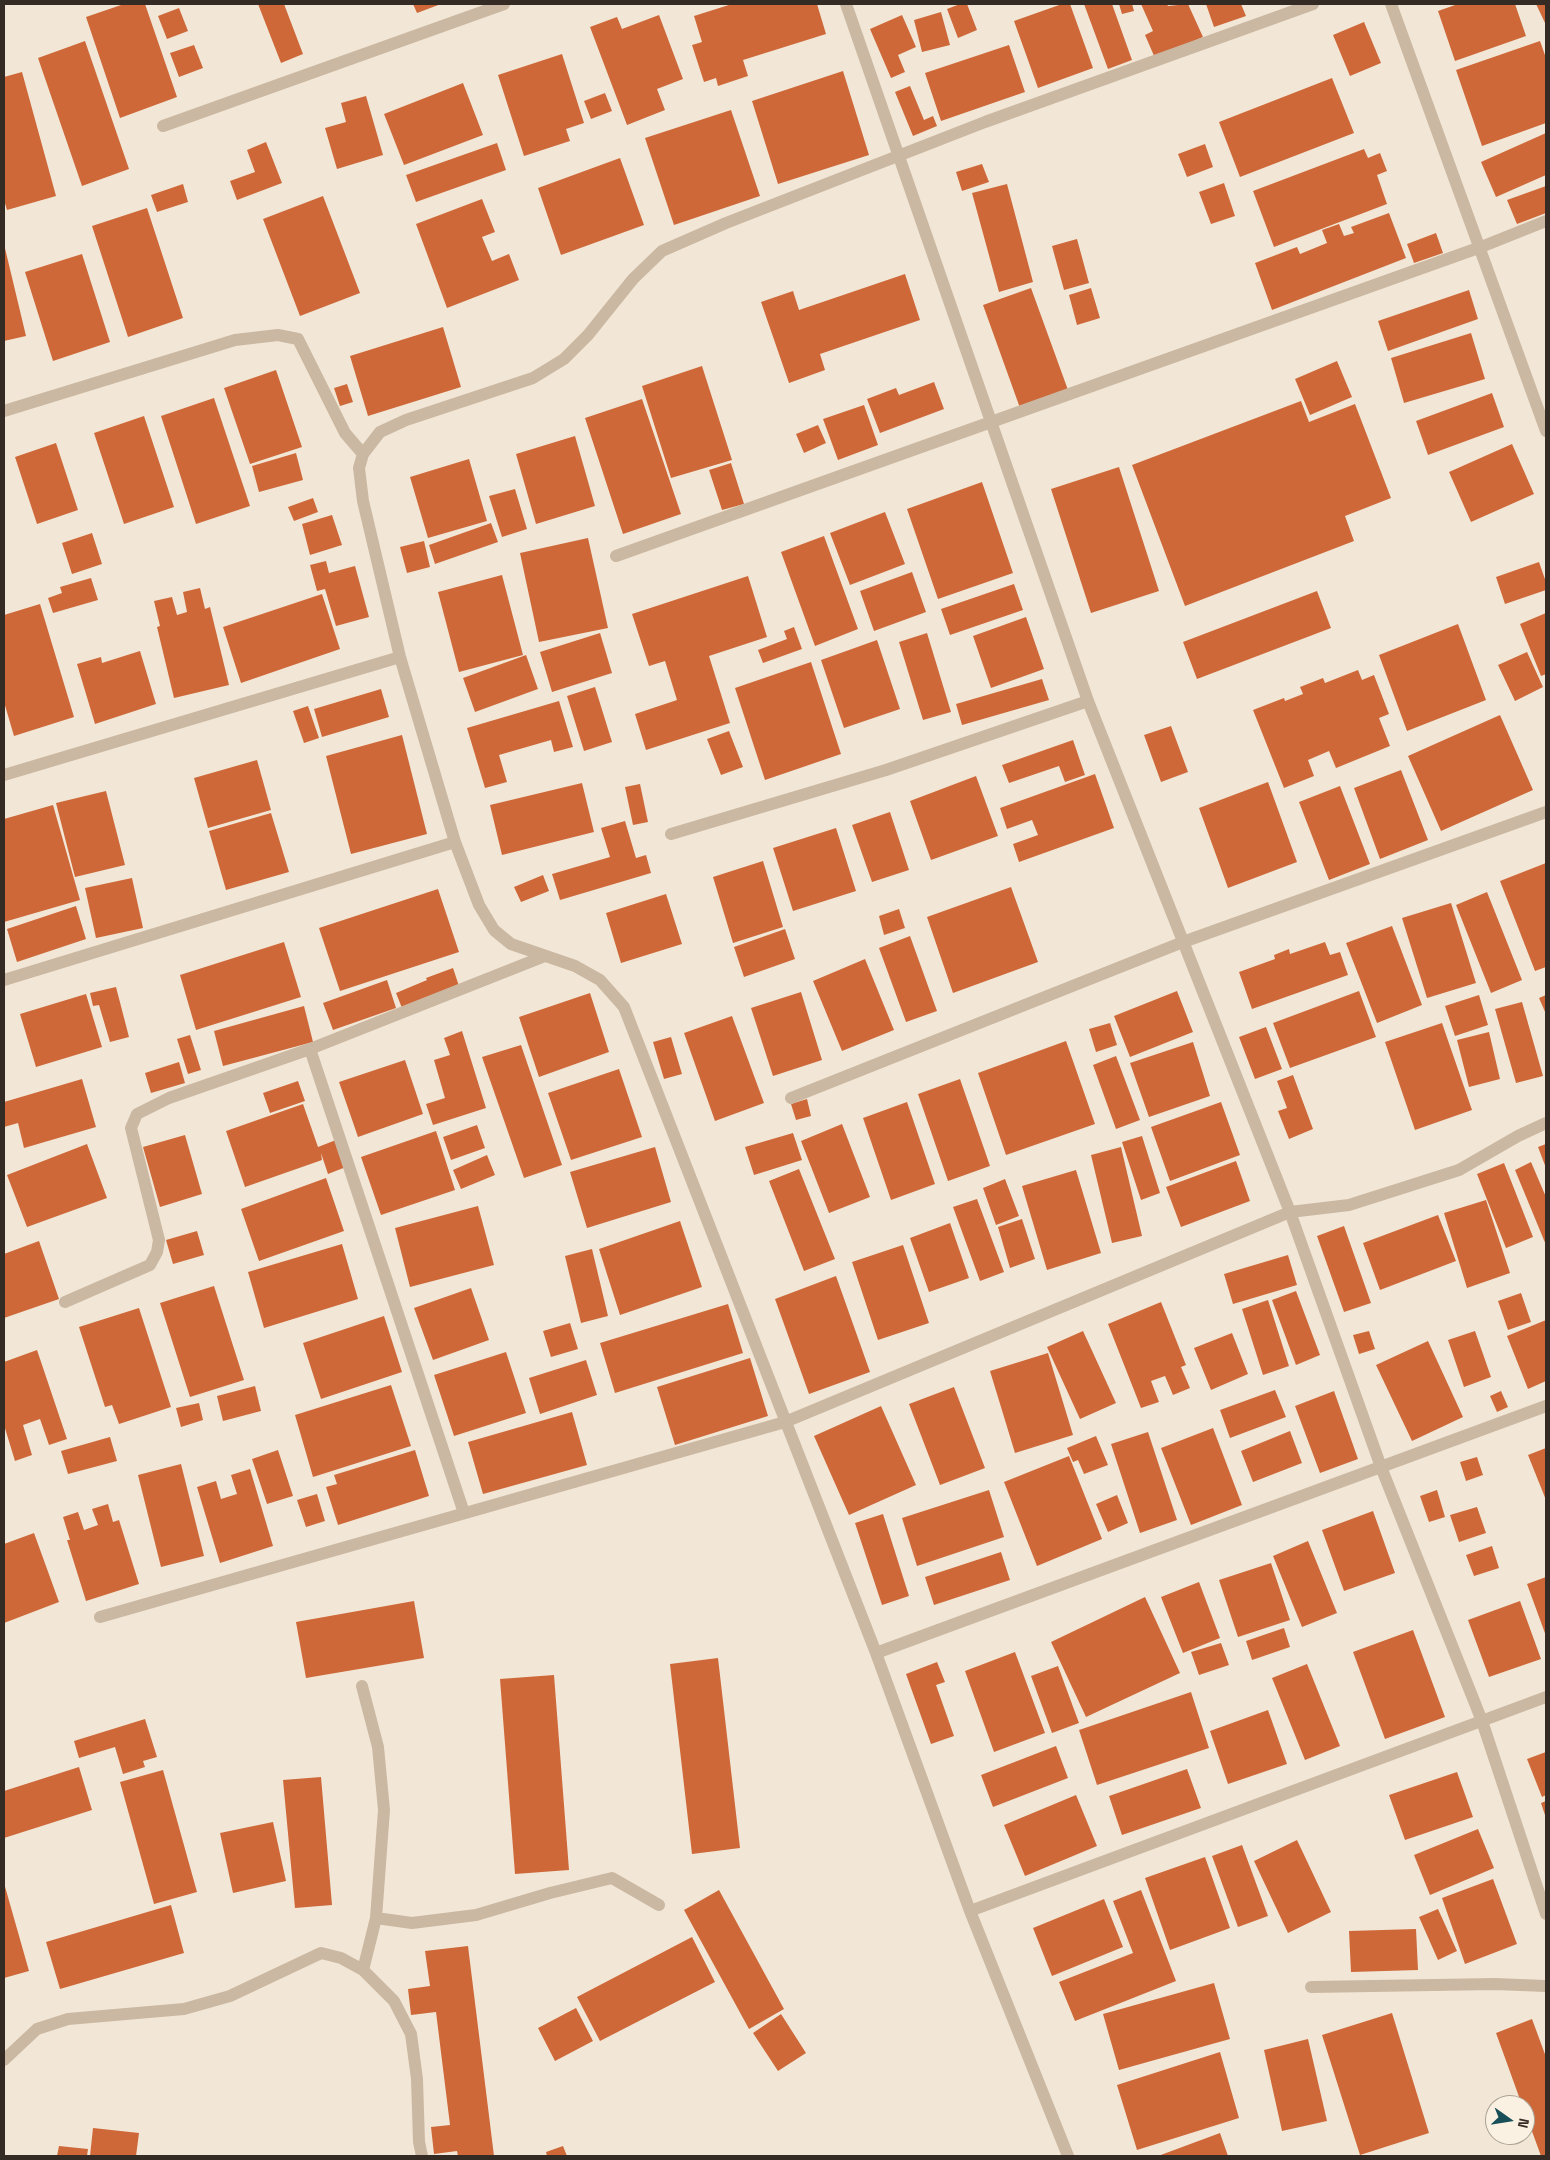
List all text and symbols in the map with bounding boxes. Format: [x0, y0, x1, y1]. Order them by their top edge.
north arrow [1485, 2095, 1535, 2145]
text: N [1514, 2117, 1533, 2130]

